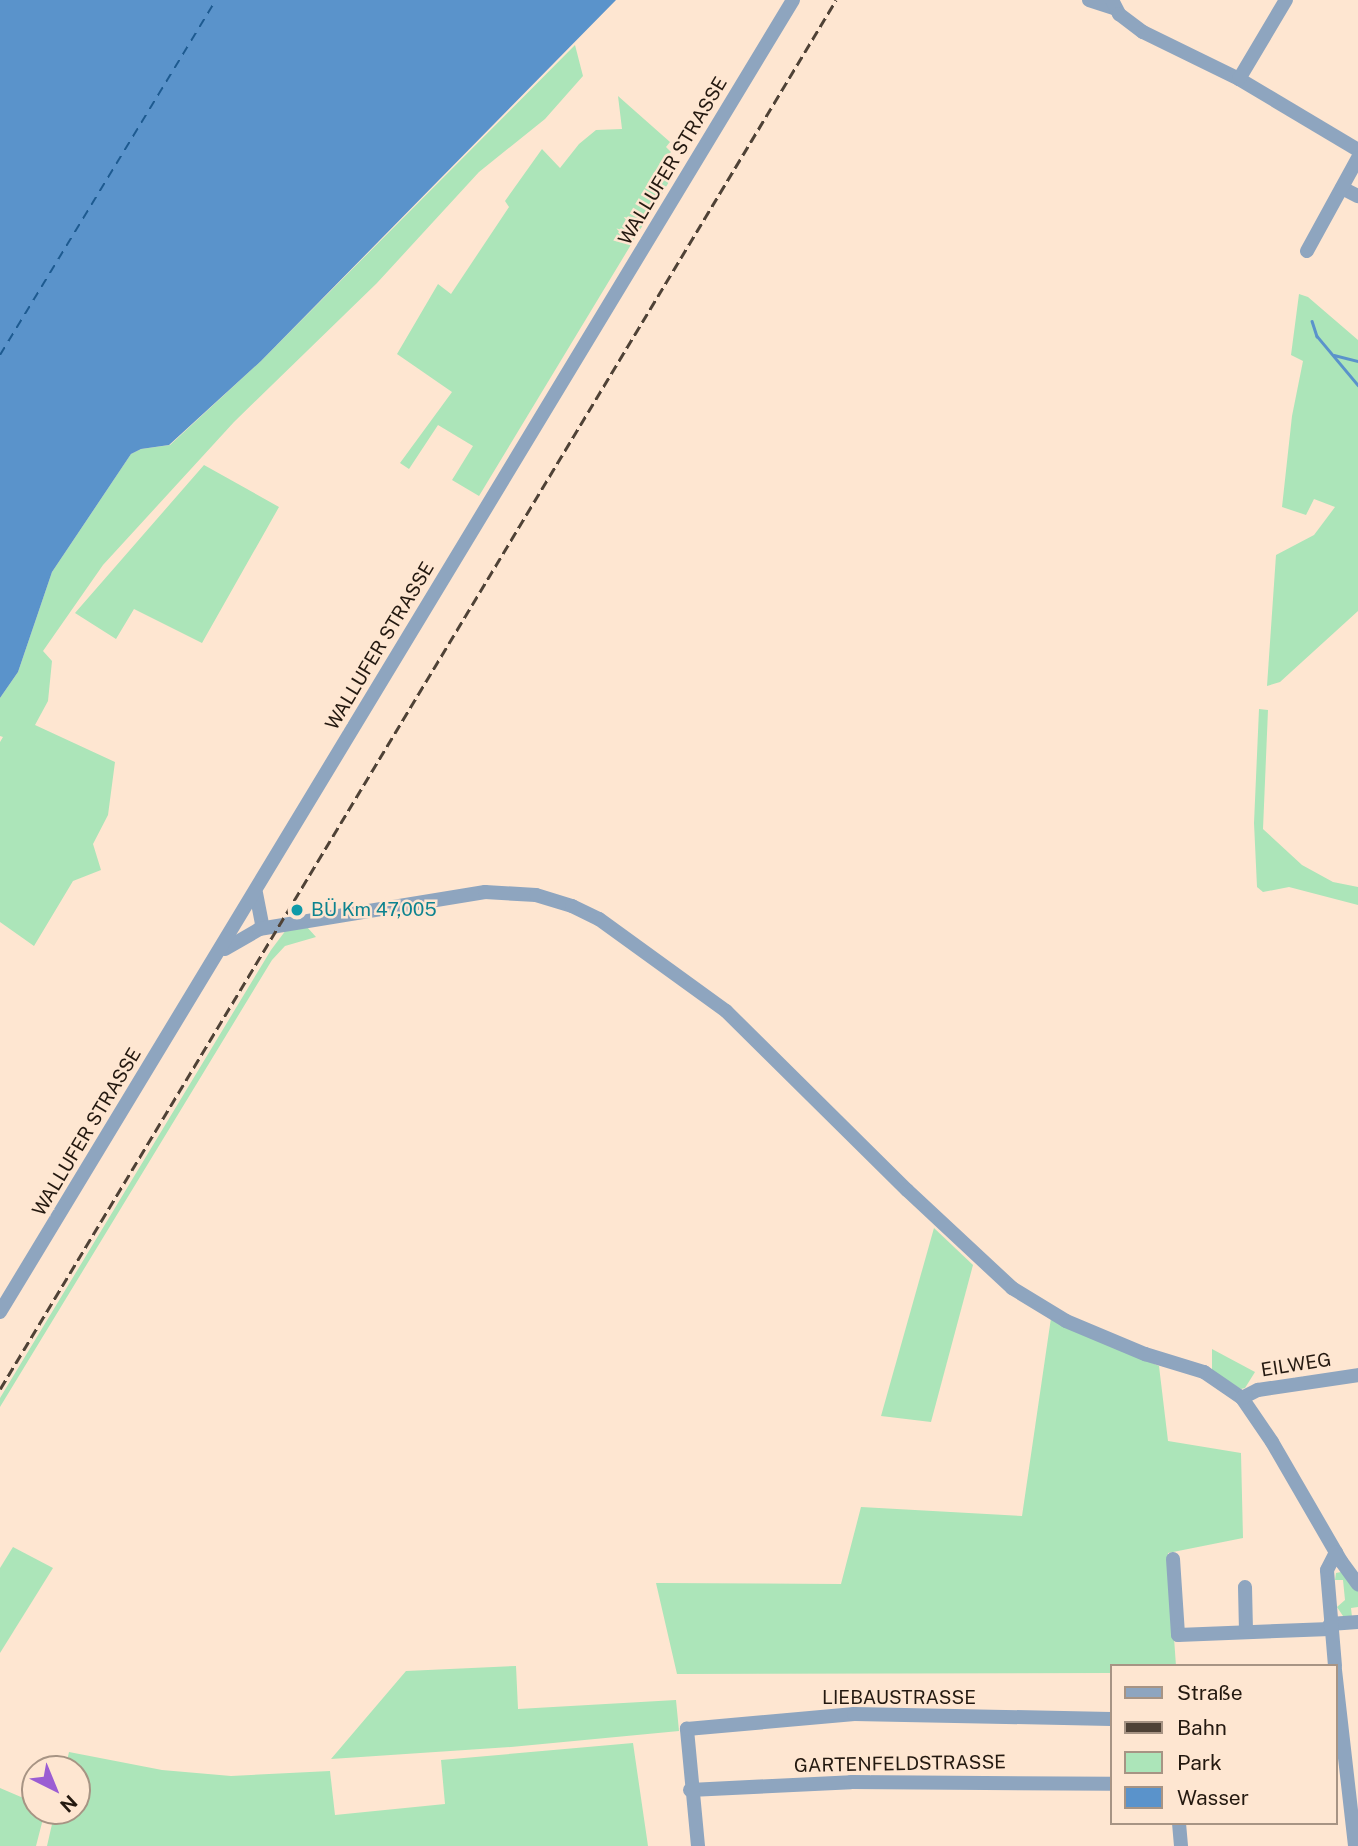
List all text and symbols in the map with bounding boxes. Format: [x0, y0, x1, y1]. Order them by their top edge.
street label: WALLUFER STRASSE [614, 73, 732, 249]
street label: WALLUFER STRASSE [321, 558, 439, 734]
place label: BÜ Km 47,005 [311, 899, 437, 921]
marker: BÜ Km 47,005 [289, 902, 305, 918]
street label: WALLUFER STRASSE [28, 1044, 146, 1220]
street label: EILWEG [1259, 1348, 1333, 1382]
legend [1110, 1664, 1337, 1825]
text: Straße [1177, 1680, 1243, 1705]
street label: LIEBAUSTRASSE [822, 1687, 976, 1709]
text: Bahn [1177, 1715, 1227, 1740]
text: Park [1177, 1750, 1222, 1775]
street label: GARTENFELDSTRASSE [794, 1751, 1006, 1777]
north arrow [21, 1755, 91, 1825]
text: Wasser [1177, 1785, 1249, 1810]
text: N [56, 1791, 82, 1817]

